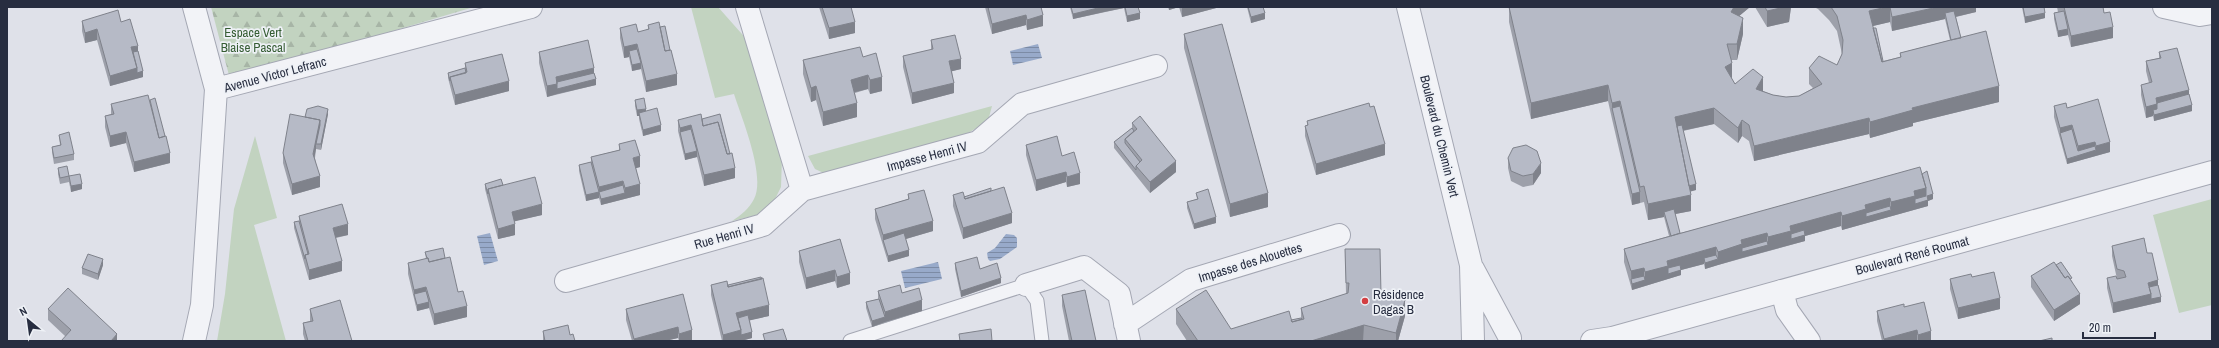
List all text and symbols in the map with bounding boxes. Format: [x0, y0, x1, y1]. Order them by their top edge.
park label: Espace Vert Blaise Pascal [221, 24, 285, 56]
street label: Avenue Victor Lefranc [221, 53, 328, 97]
street label: Boulevard du Chemin Vert [1416, 73, 1463, 199]
street label: Impasse Henri IV [885, 138, 969, 175]
street label: Rue Henri IV [692, 220, 756, 253]
street label: Boulevard René Roumat [1854, 232, 1971, 279]
street label: Impasse des Alouettes [1196, 239, 1304, 286]
place label: Résidence Dagas B [1373, 286, 1424, 318]
marker: Résidence Dagas B [1360, 296, 1370, 306]
north arrow [8, 300, 48, 340]
text: N [17, 304, 29, 319]
scale bar [2083, 314, 2155, 340]
text: 20 m [2089, 320, 2111, 336]

